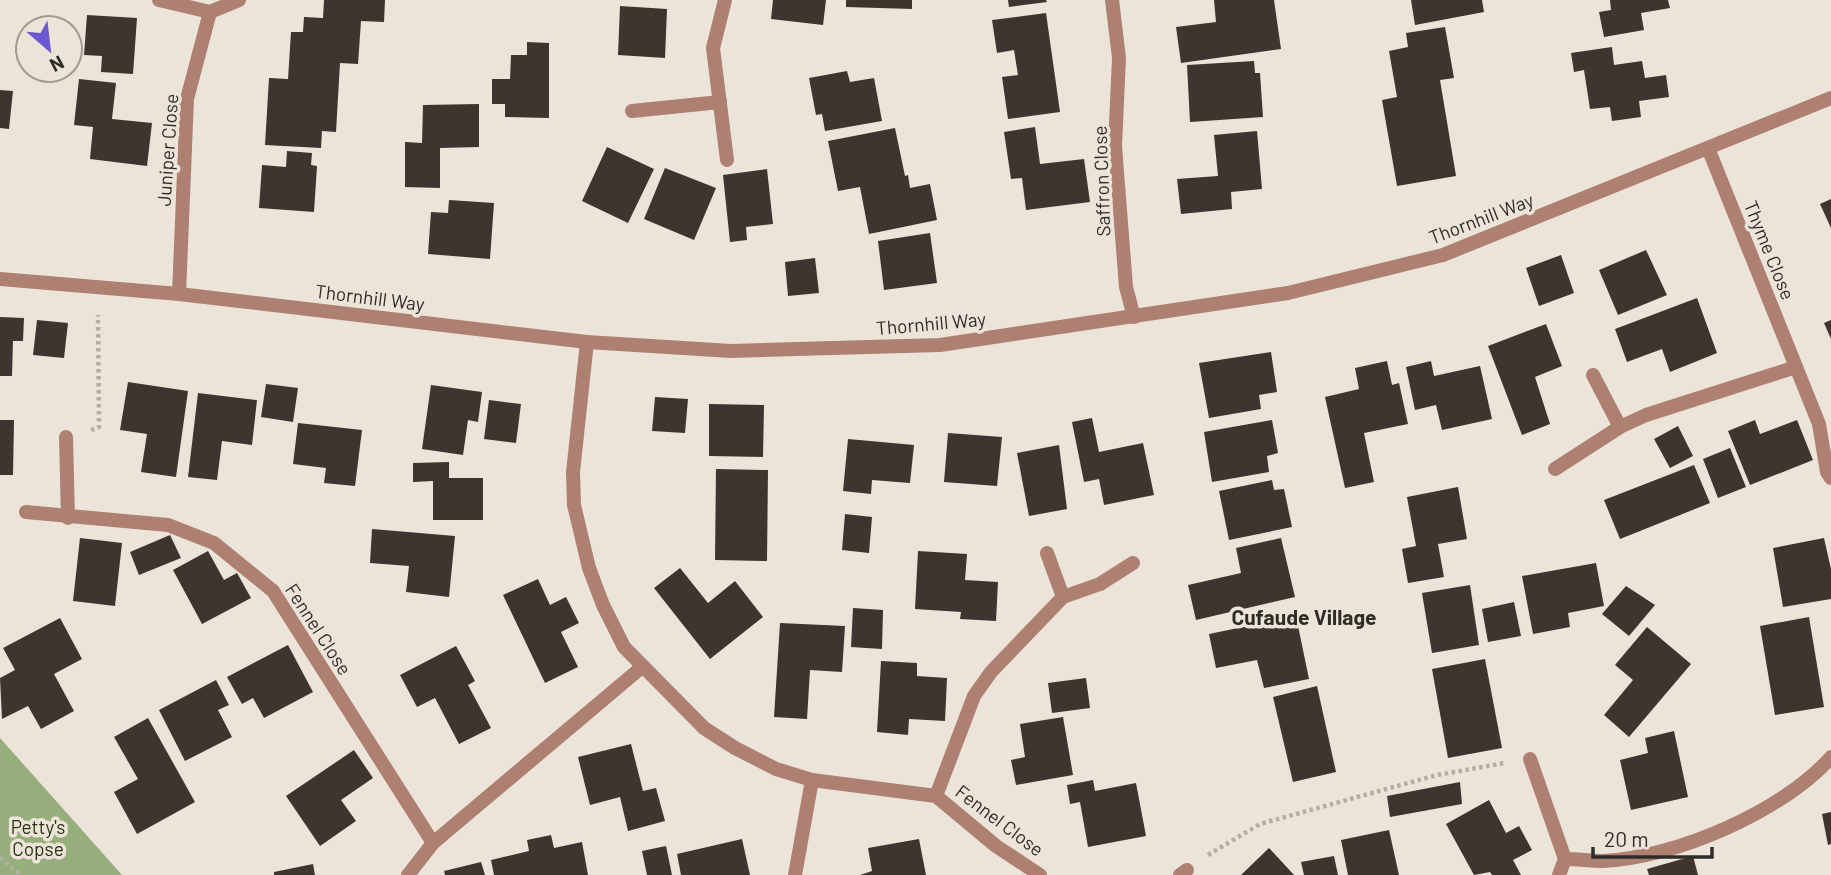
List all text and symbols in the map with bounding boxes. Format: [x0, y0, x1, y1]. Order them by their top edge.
north arrow [14, 14, 84, 84]
text: N [46, 51, 68, 78]
street label: Juniper Close [152, 93, 182, 207]
street label: Saffron Close [1088, 125, 1114, 237]
street label: Thornhill Way [1425, 187, 1537, 248]
street label: Thyme Close [1740, 197, 1800, 303]
street label: Thornhill Way [314, 279, 426, 315]
street label: Thornhill Way [875, 307, 987, 339]
street label: Fennel Close [281, 579, 357, 679]
district label: Cufaude Village [1231, 604, 1377, 629]
street label: Fennel Close [951, 779, 1049, 861]
park label: Petty's Copse [11, 815, 65, 860]
scale bar [1593, 816, 1712, 860]
text: 20 m [1604, 826, 1649, 851]

